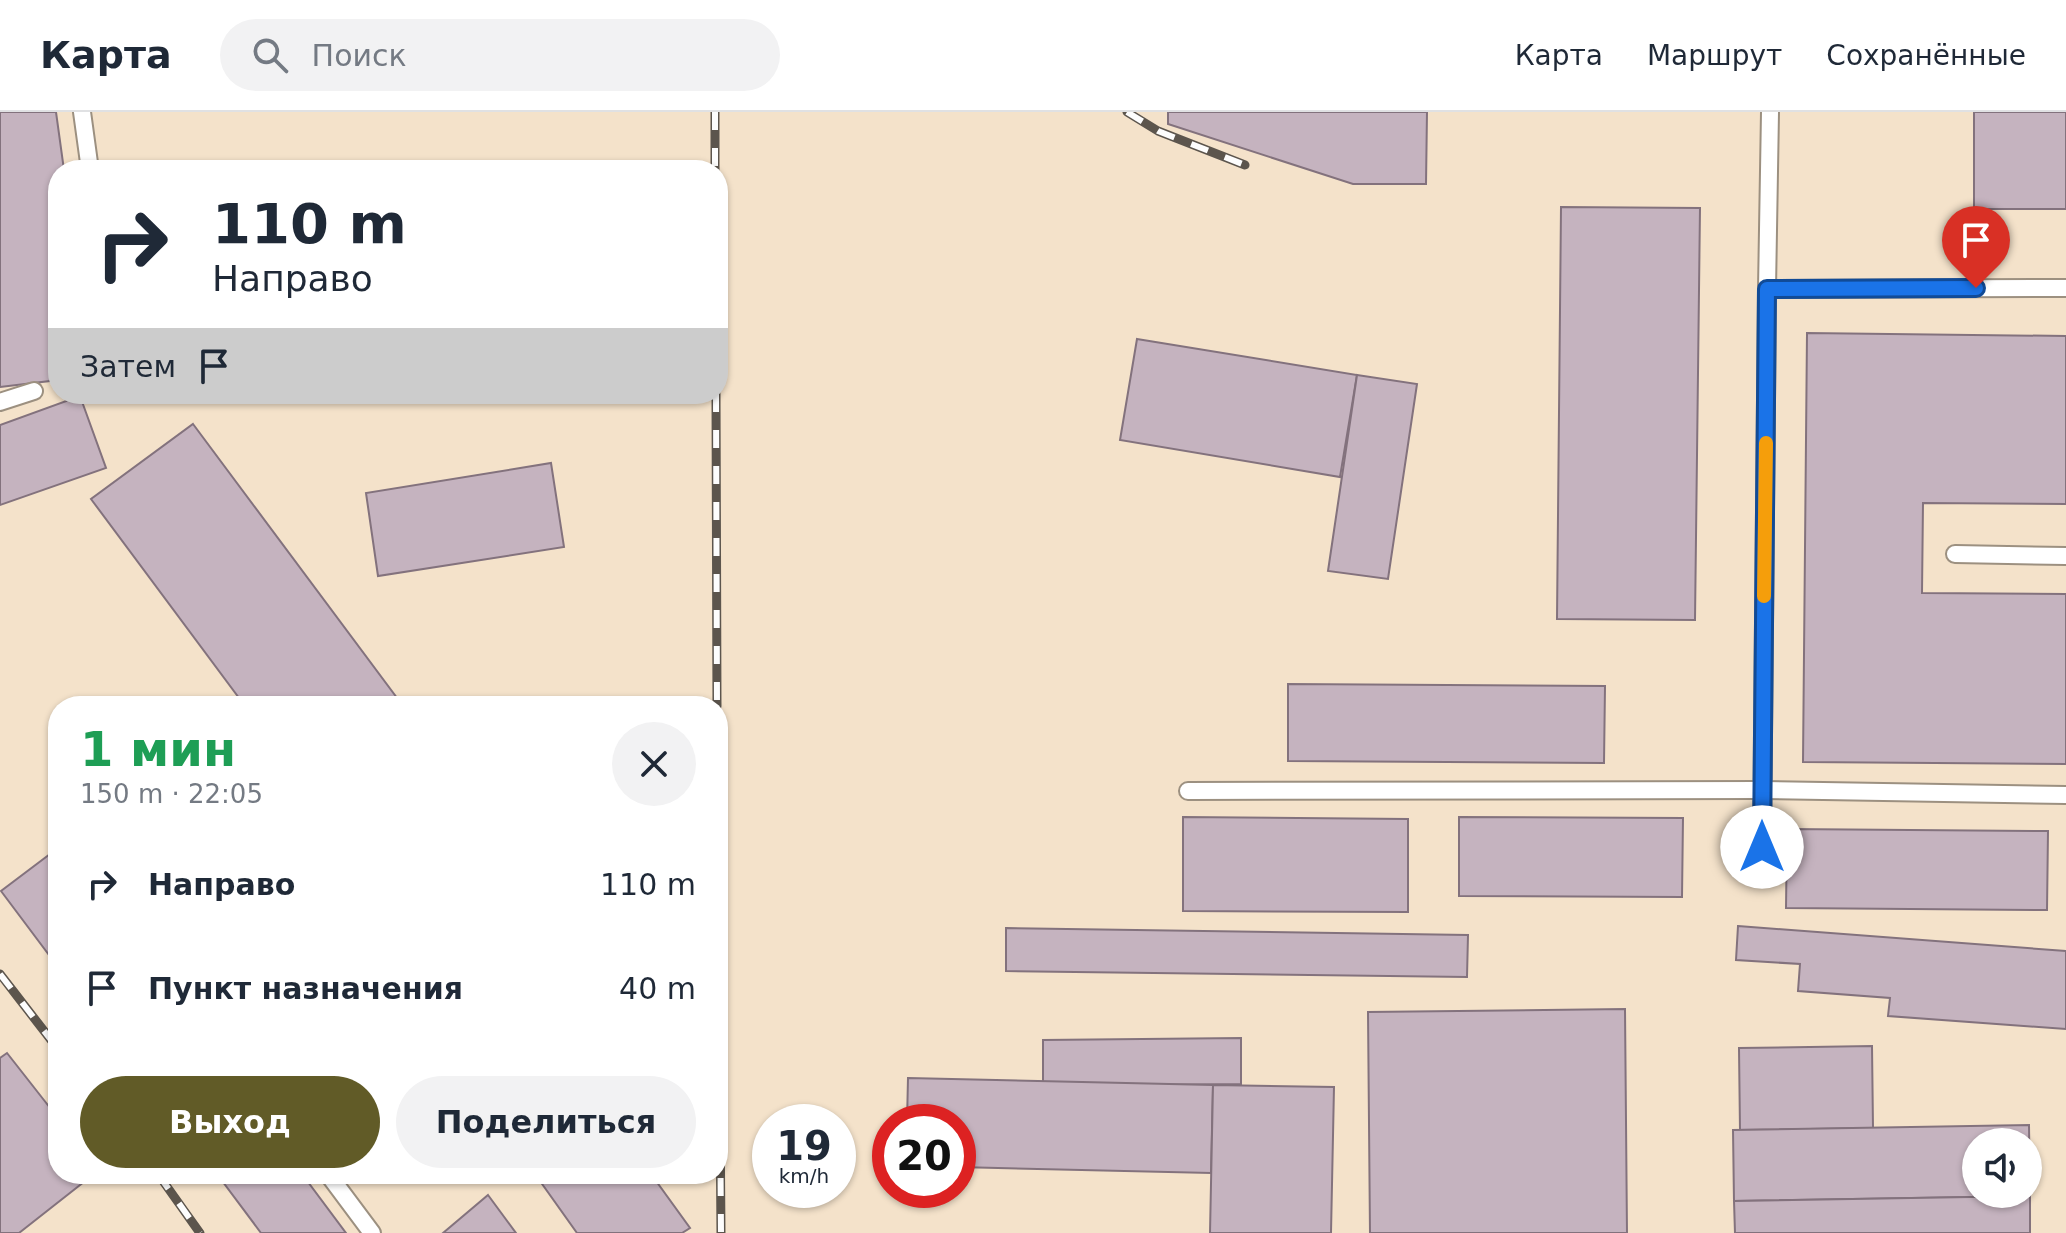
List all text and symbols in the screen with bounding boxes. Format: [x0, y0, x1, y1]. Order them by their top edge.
search box [220, 19, 780, 91]
text: Карта [40, 33, 172, 77]
icon: search [248, 33, 292, 77]
text: Поиск [312, 38, 407, 73]
text: Карта [1515, 39, 1603, 72]
text: Маршрут [1647, 39, 1782, 72]
text: Сохранённые [1826, 39, 2026, 72]
text: 110 m [212, 191, 407, 256]
icon: right [80, 192, 184, 296]
pin [1942, 206, 2010, 288]
icon: arrive [1954, 218, 1998, 262]
text: Направо [212, 258, 373, 299]
icon: arrive [192, 344, 236, 388]
text: Затем [80, 349, 176, 384]
text: 1 мин [80, 721, 236, 777]
button: close [612, 722, 696, 806]
text: 150 m · 22:05 [80, 779, 263, 809]
position arrow [1720, 805, 1804, 889]
icon: right [80, 862, 124, 906]
text: Направо [148, 867, 295, 902]
text: 110 m [600, 867, 696, 902]
icon: arrive [80, 966, 124, 1010]
text: Пункт назначения [148, 971, 463, 1006]
text: 40 m [619, 971, 696, 1006]
button: Выход [80, 1076, 380, 1168]
button: Поделиться [396, 1076, 696, 1168]
speed limit sign: 20 [872, 1104, 976, 1208]
text: 19 [776, 1123, 832, 1169]
map controls [1962, 1128, 2042, 1208]
button: sound [1962, 1128, 2042, 1208]
text: km/h [779, 1164, 829, 1188]

